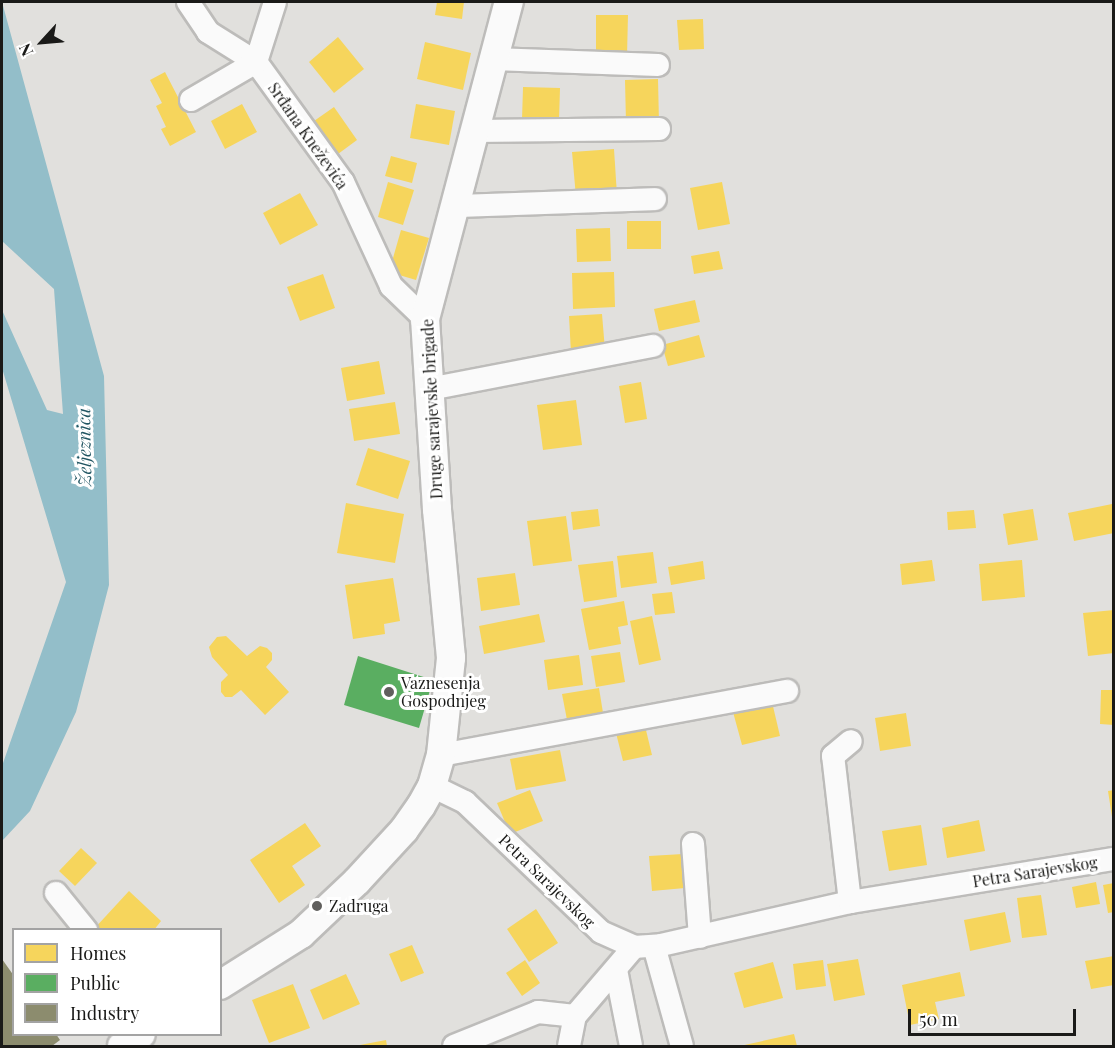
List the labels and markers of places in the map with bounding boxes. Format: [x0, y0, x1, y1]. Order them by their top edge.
place label: Vaznesenja Gospodnjeg [401, 673, 486, 711]
marker: Vaznesenja Gospodnjeg [382, 685, 396, 699]
place label: Zadruga [329, 896, 388, 916]
marker: Zadruga [310, 899, 324, 913]

